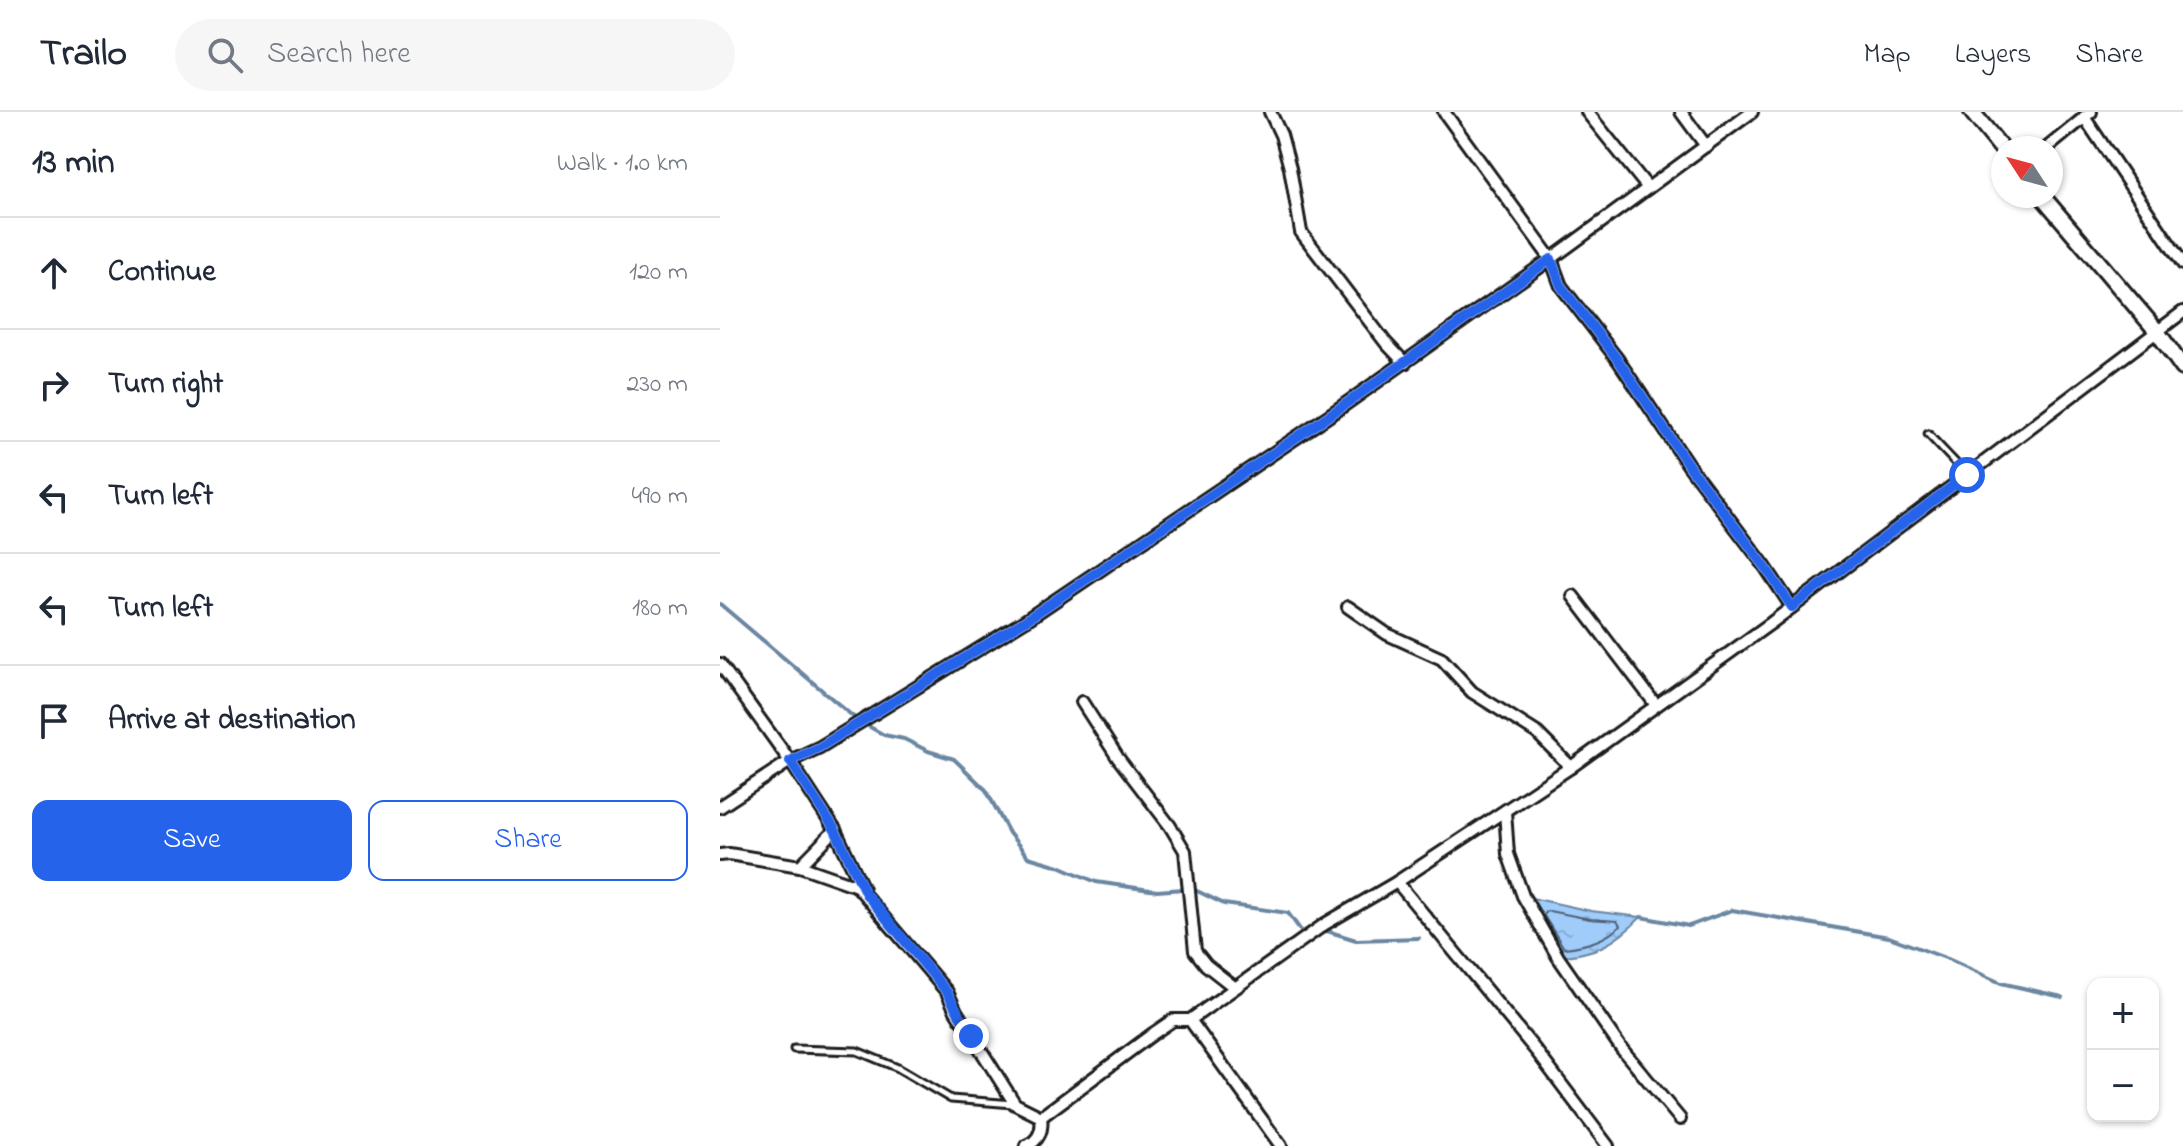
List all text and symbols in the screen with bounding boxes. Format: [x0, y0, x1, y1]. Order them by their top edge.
search box [175, 19, 735, 91]
text: Trailo [40, 27, 127, 83]
icon: search [203, 33, 247, 77]
text: Search here [267, 33, 411, 77]
text: Map [1863, 35, 1911, 76]
text: Layers [1955, 35, 2031, 76]
text: Share [2075, 35, 2143, 76]
north arrow [1991, 136, 2063, 208]
text: 13 min [32, 139, 115, 189]
text: Walk · 1.0 km [557, 145, 688, 183]
icon: ahead [32, 251, 76, 295]
text: Continue [108, 251, 216, 295]
text: 120 m [629, 254, 688, 292]
icon: right [32, 363, 76, 407]
text: Turn right [108, 363, 223, 407]
text: 230 m [626, 366, 688, 404]
route start [1949, 457, 1985, 493]
icon: left [32, 475, 76, 519]
text: Turn left [108, 475, 213, 519]
text: 490 m [632, 478, 688, 516]
icon: left [32, 587, 76, 631]
text: Turn left [108, 587, 213, 631]
text: 180 m [632, 590, 688, 628]
icon: arrive [32, 699, 76, 743]
text: Arrive at destination [108, 699, 356, 743]
button: Save [32, 800, 352, 881]
button: Share [368, 800, 688, 881]
map controls [2087, 978, 2159, 1122]
button: + [2087, 978, 2159, 1050]
route end [953, 1018, 989, 1054]
button: − [2087, 1050, 2159, 1122]

